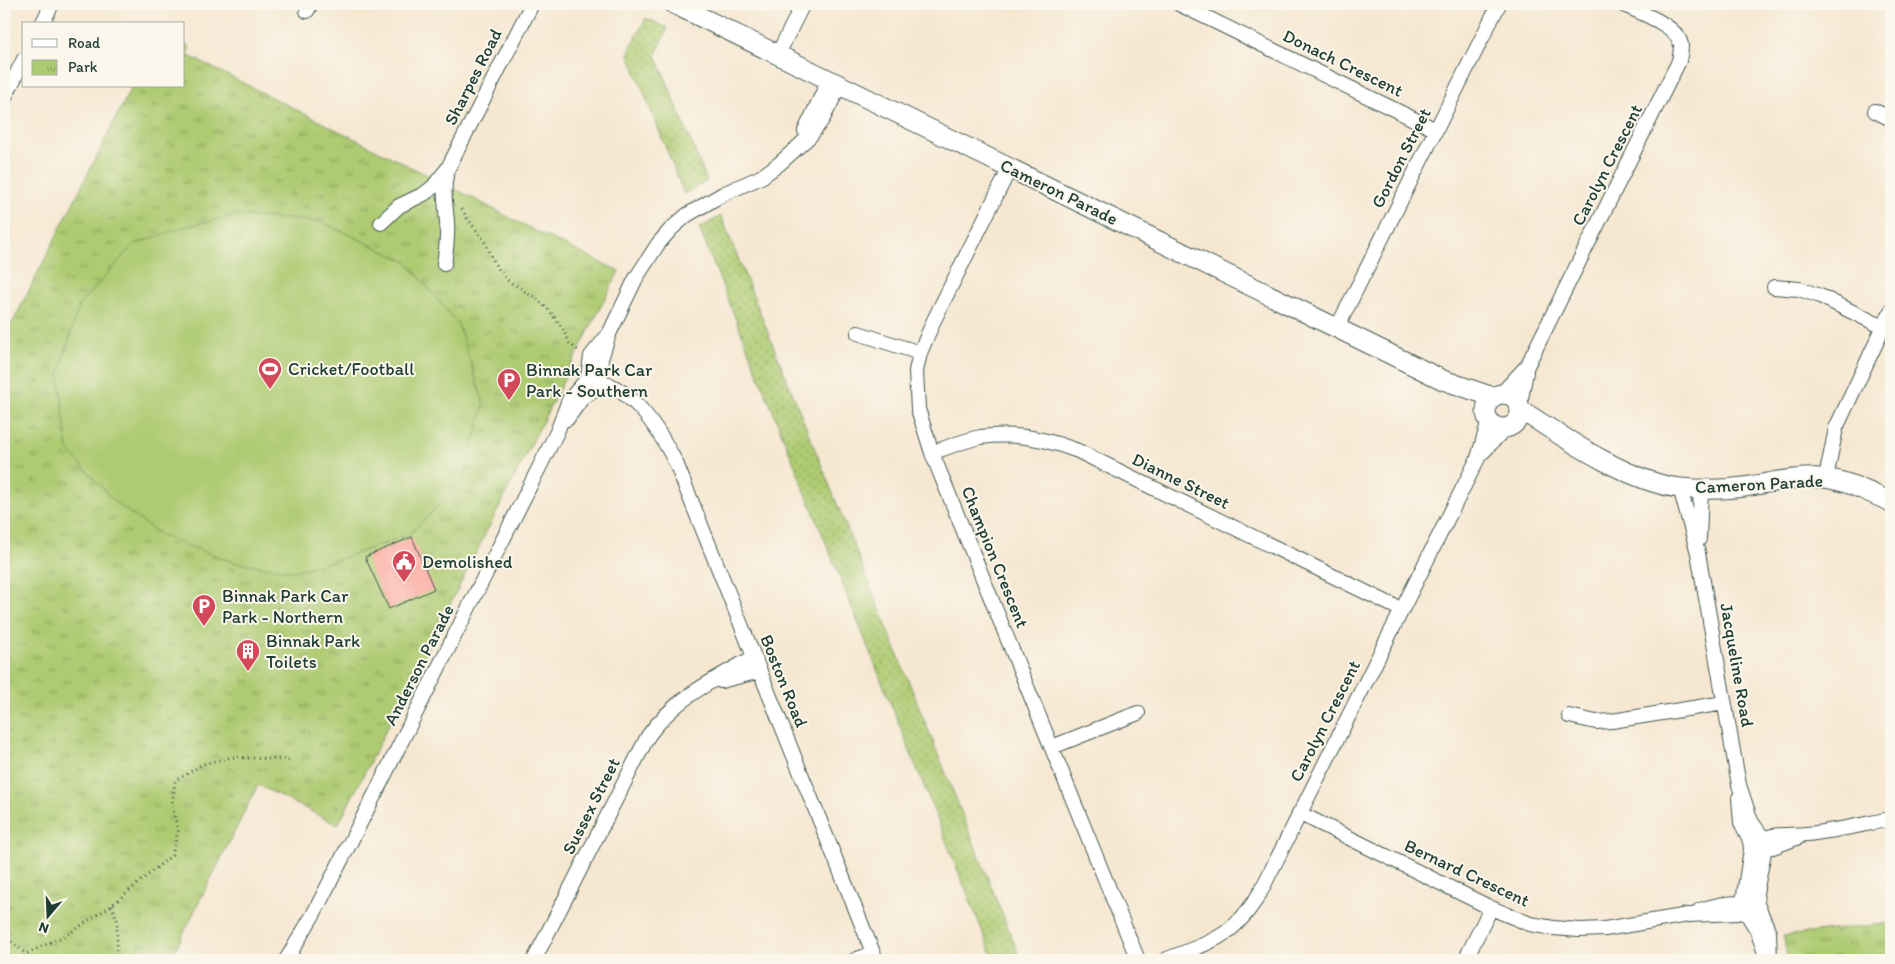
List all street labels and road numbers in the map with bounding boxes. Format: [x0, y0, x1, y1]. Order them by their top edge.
street label: Donach Crescent [1279, 24, 1407, 102]
street label: Sharpes Road [439, 25, 507, 129]
street label: Carolyn Crescent [1567, 100, 1647, 229]
street label: Gordon Street [1366, 104, 1436, 212]
street label: Cameron Parade [997, 154, 1121, 230]
street label: Dianne Street [1129, 448, 1234, 514]
street label: Cameron Parade [1694, 470, 1824, 498]
street label: Champion Crescent [957, 483, 1034, 631]
street label: Anderson Parade [379, 601, 459, 729]
street label: Jacqueline Road [1715, 601, 1759, 729]
street label: Boston Road [755, 631, 813, 731]
street label: Carolyn Crescent [1285, 656, 1365, 785]
street label: Sussex Street [557, 754, 625, 858]
street label: Bernard Crescent [1401, 834, 1533, 912]

